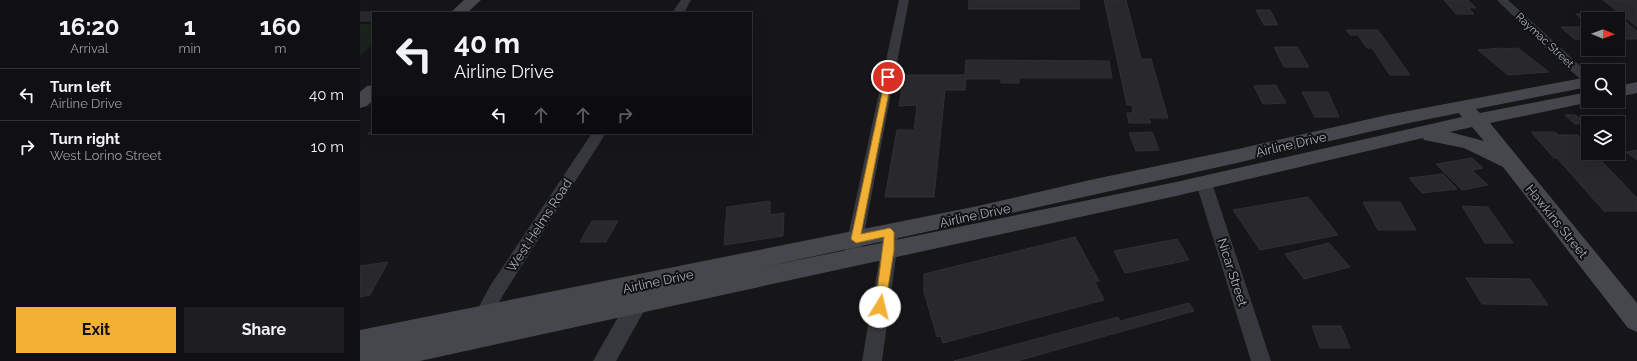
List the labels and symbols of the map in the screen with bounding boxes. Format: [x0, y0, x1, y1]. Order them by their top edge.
street label: Raymac Street [1513, 10, 1576, 71]
north arrow [1581, 12, 1625, 56]
pin [871, 60, 905, 94]
street label: Airline Drive [1254, 129, 1328, 160]
street label: West Helms Road [504, 176, 575, 275]
street label: Hawkins Street [1522, 182, 1591, 261]
street label: Airline Drive [938, 201, 1012, 230]
street label: Nicar Street [1214, 236, 1251, 309]
street label: Airline Drive [621, 267, 695, 296]
position arrow [859, 286, 901, 328]

